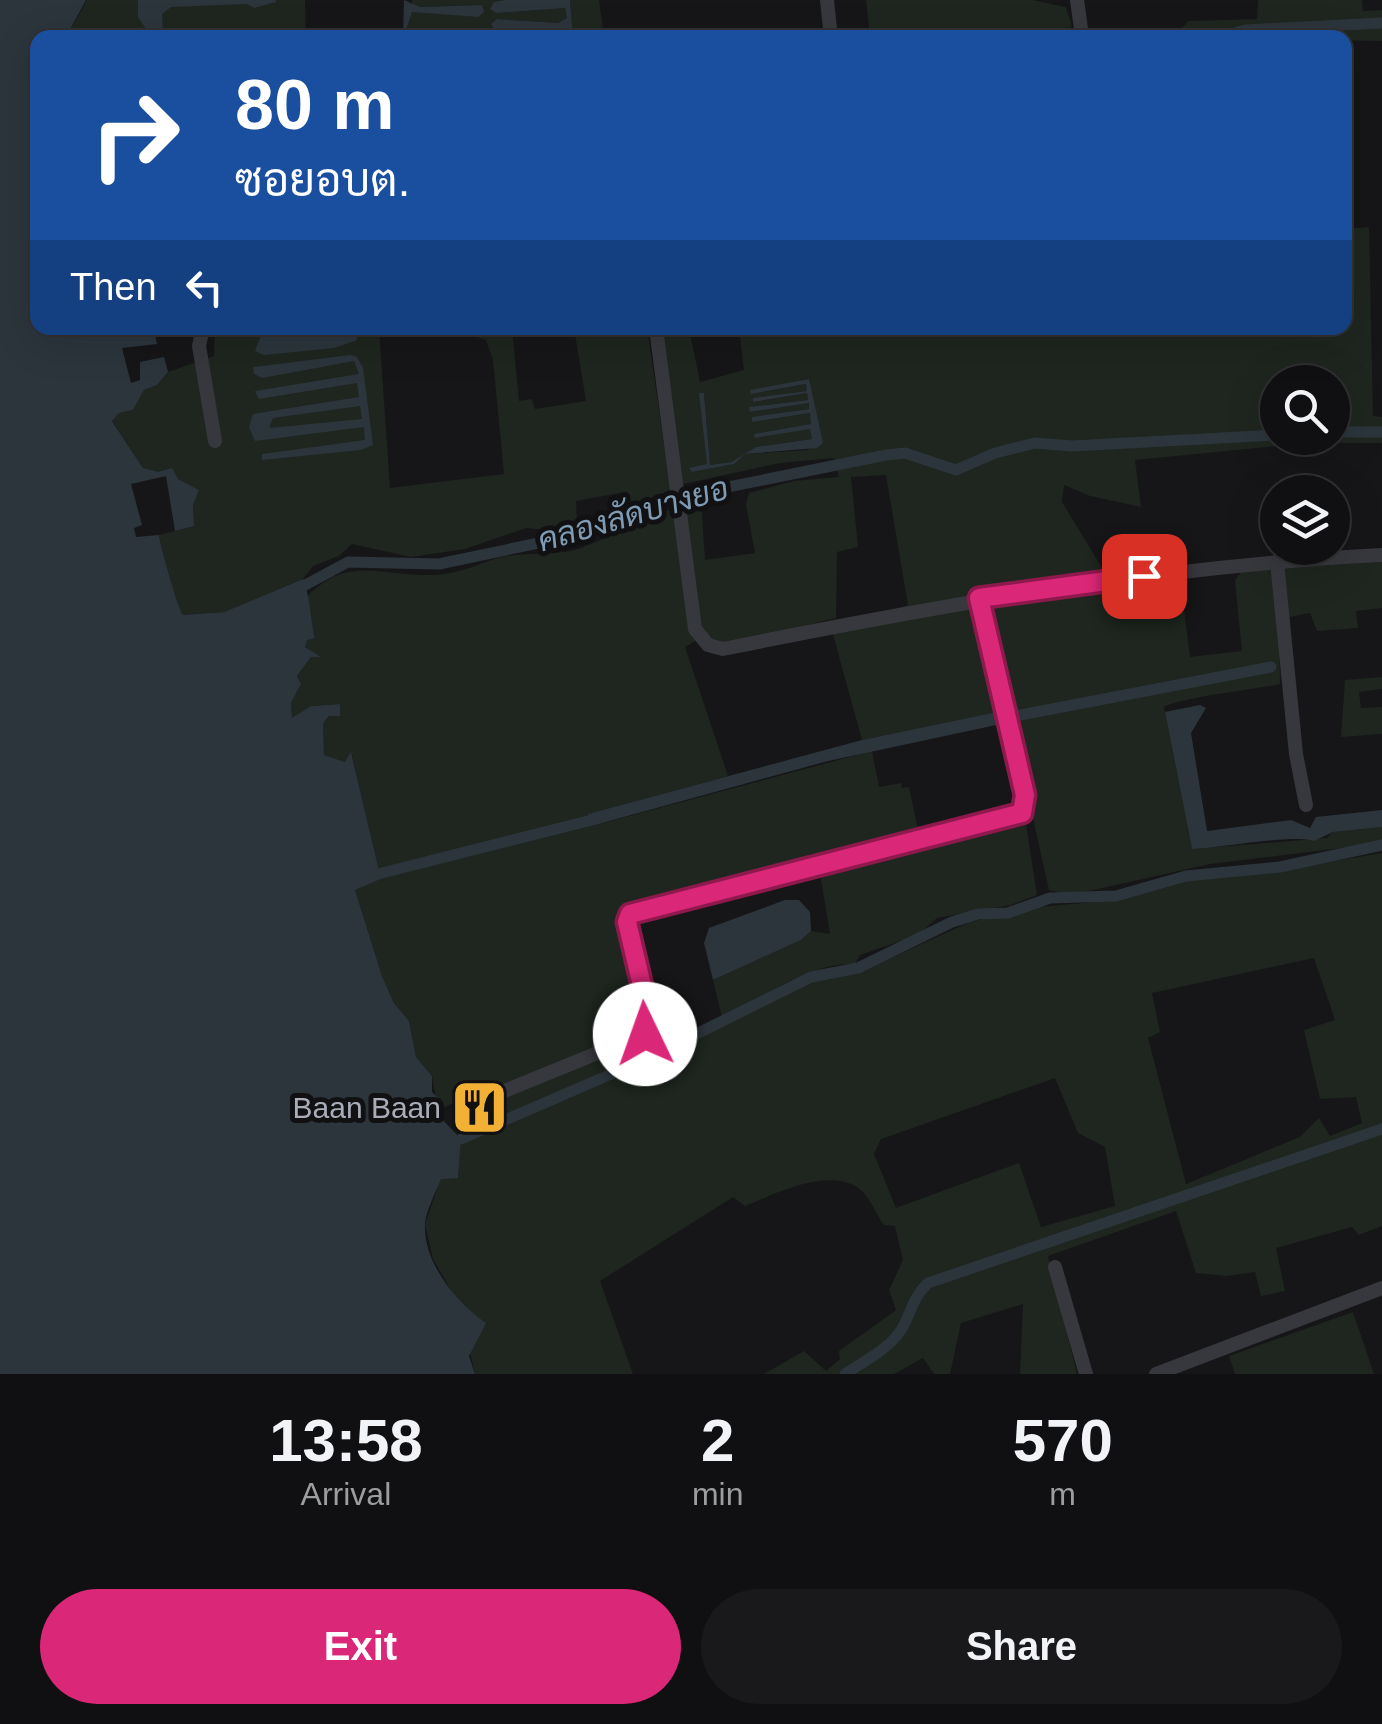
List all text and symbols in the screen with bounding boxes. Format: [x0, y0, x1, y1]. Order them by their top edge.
text: 80 m [235, 66, 395, 144]
icon: right [70, 70, 200, 200]
text: ซอยอบต. [235, 155, 410, 206]
icon: left [177, 260, 232, 315]
text: Then [70, 266, 157, 308]
map controls [1260, 365, 1350, 565]
button: search [1260, 365, 1350, 455]
water label: คลองลัดบางยอ [533, 469, 732, 558]
button: layers [1260, 475, 1350, 565]
pin [1102, 534, 1187, 619]
icon: arrive [1117, 549, 1172, 604]
position arrow [593, 982, 697, 1086]
restaurant icon: Baan Baan [450, 1077, 510, 1137]
place label: Baan Baan [293, 1091, 441, 1124]
text: 13:58 [269, 1407, 423, 1474]
text: 2 [701, 1407, 734, 1474]
text: 570 [1013, 1407, 1113, 1474]
text: Arrival [301, 1476, 391, 1512]
text: min [692, 1476, 743, 1512]
text: m [1049, 1476, 1076, 1512]
button: Exit [40, 1589, 681, 1704]
button: Share [701, 1589, 1342, 1704]

